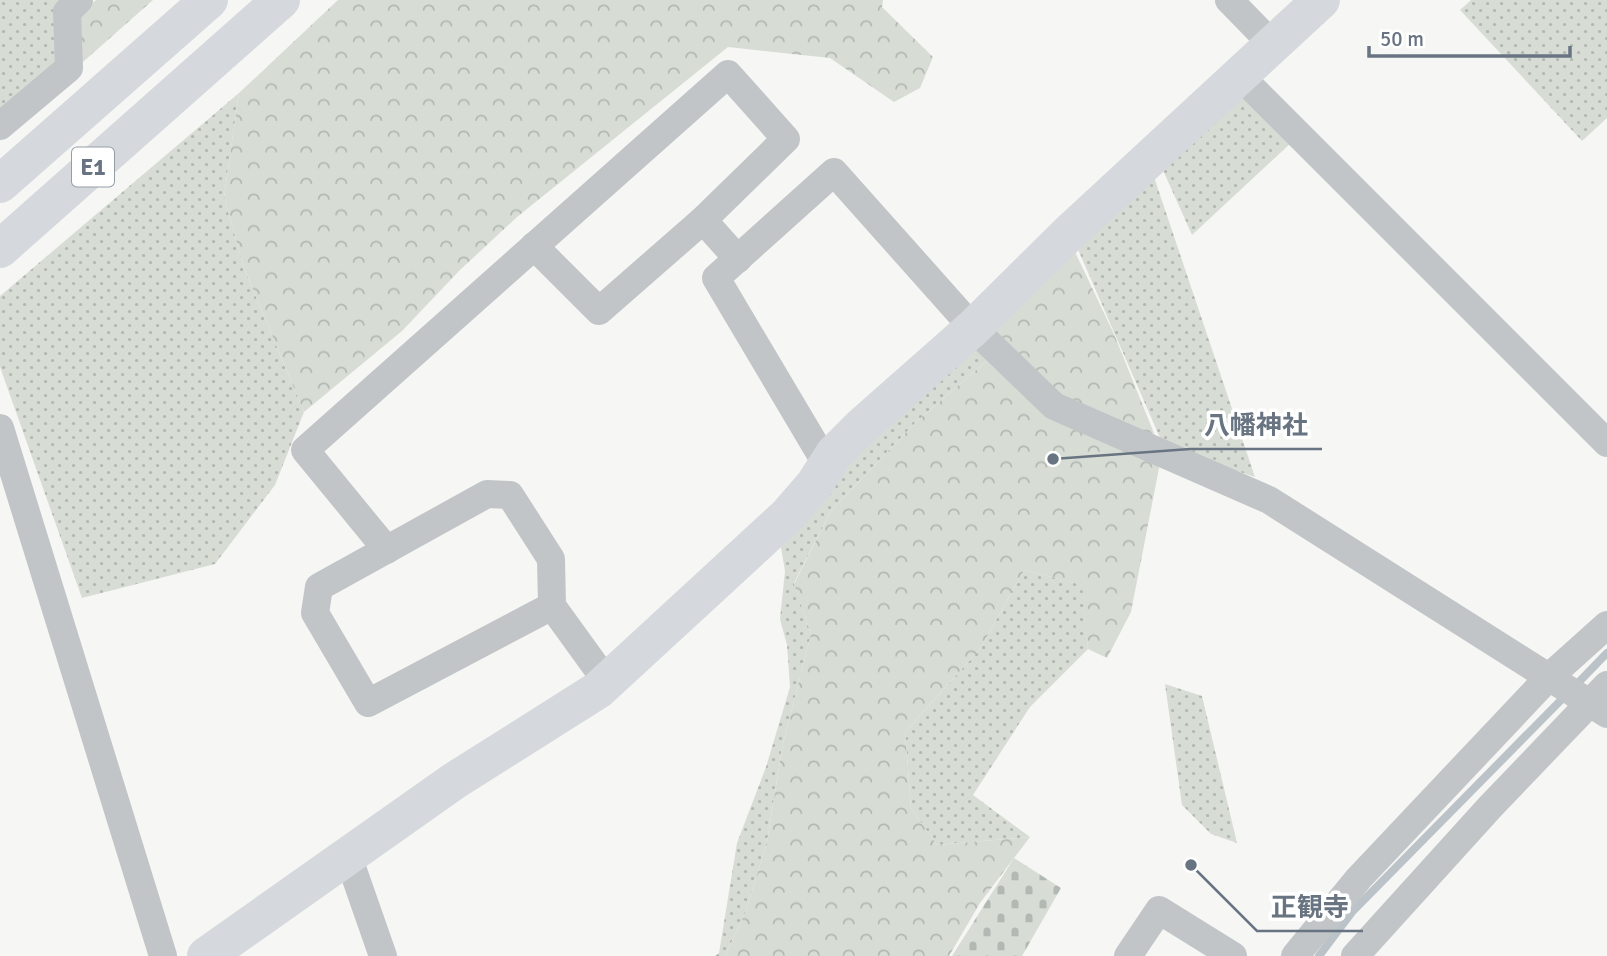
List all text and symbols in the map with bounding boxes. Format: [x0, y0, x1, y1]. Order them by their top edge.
scale bar [1369, 14, 1570, 58]
text: 50 m [1380, 26, 1424, 52]
road number: E1 [72, 148, 114, 186]
callout: 八幡神社 [1190, 402, 1322, 449]
text: 八幡神社 [1204, 410, 1308, 442]
callout: 正観寺 [1257, 884, 1363, 931]
text: 正観寺 [1271, 892, 1349, 924]

